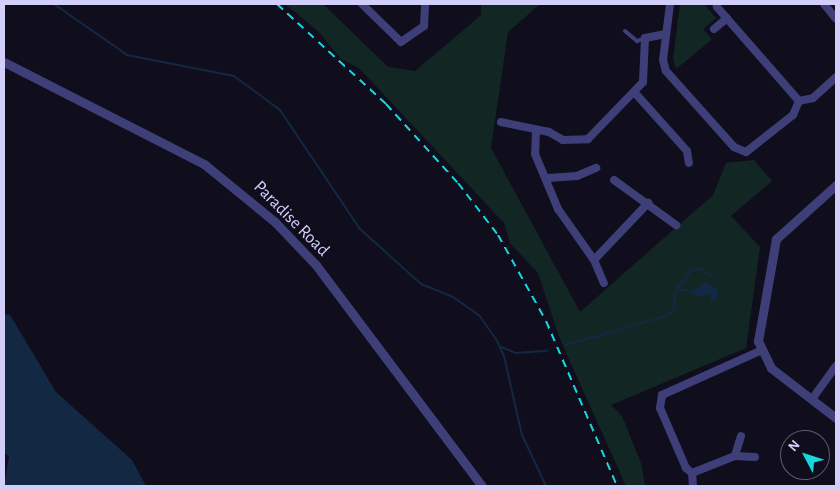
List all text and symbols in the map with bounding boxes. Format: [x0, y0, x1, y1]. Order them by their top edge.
street label: Paradise Road [249, 177, 333, 261]
north arrow [780, 430, 830, 480]
text: N [786, 438, 803, 454]

